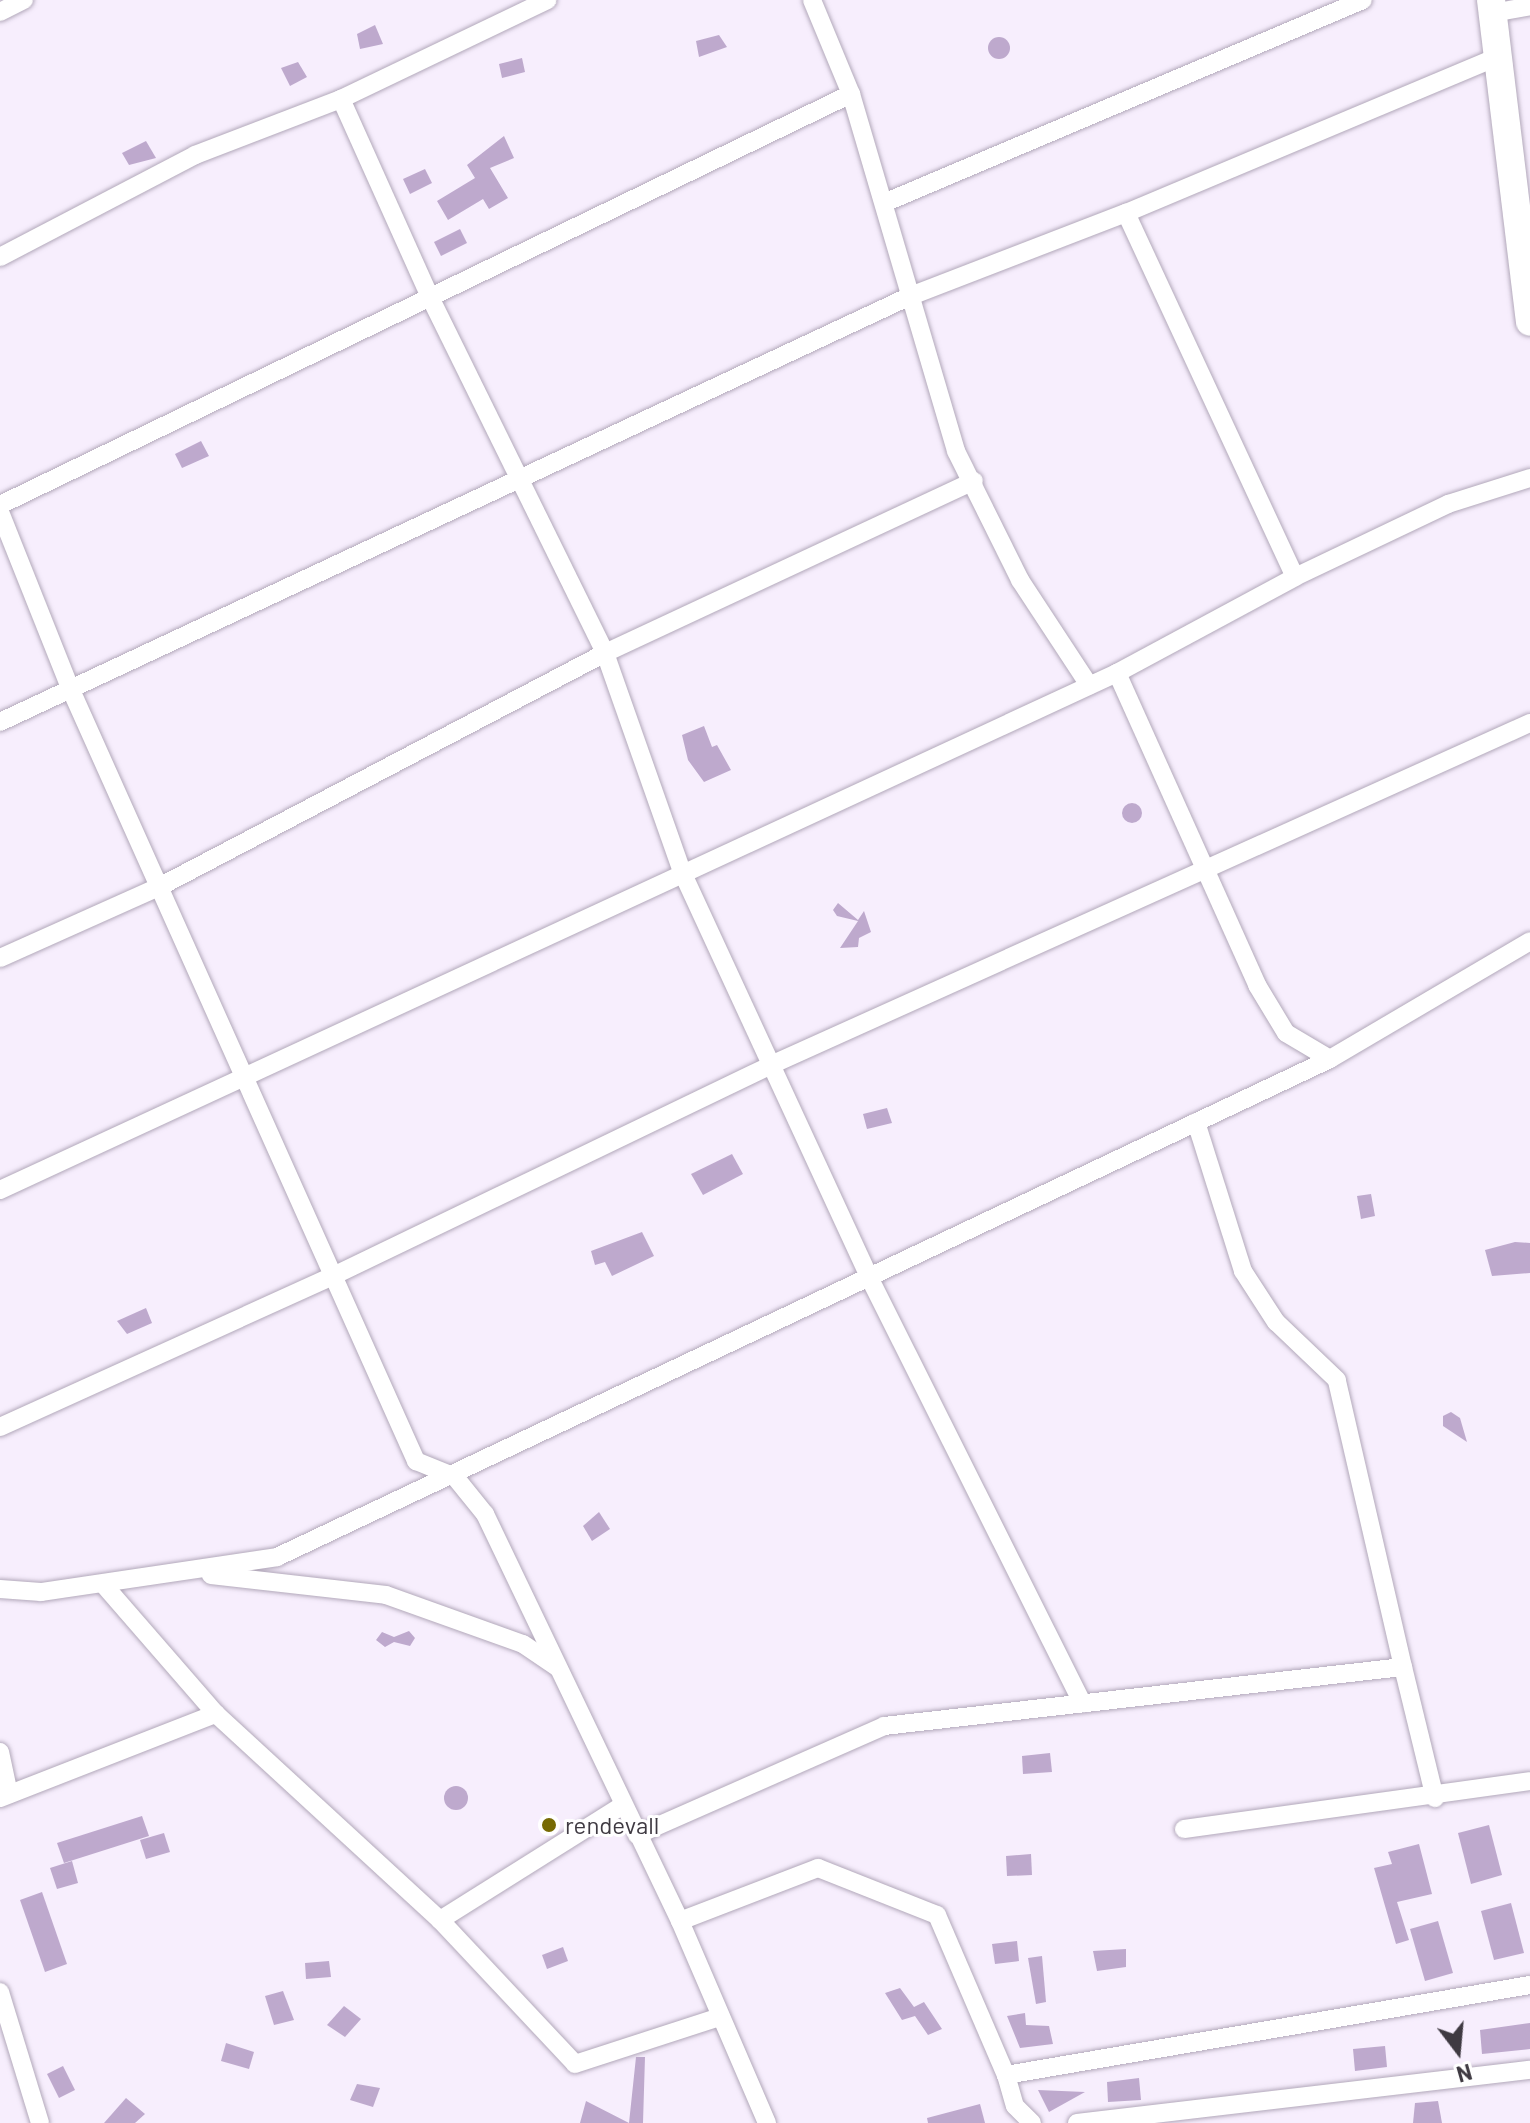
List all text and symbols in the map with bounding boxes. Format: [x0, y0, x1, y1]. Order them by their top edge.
place label: rendevall [565, 1811, 659, 1839]
marker: rendevall [540, 1816, 558, 1834]
north arrow [1418, 2011, 1498, 2091]
text: N [1454, 2060, 1475, 2089]

